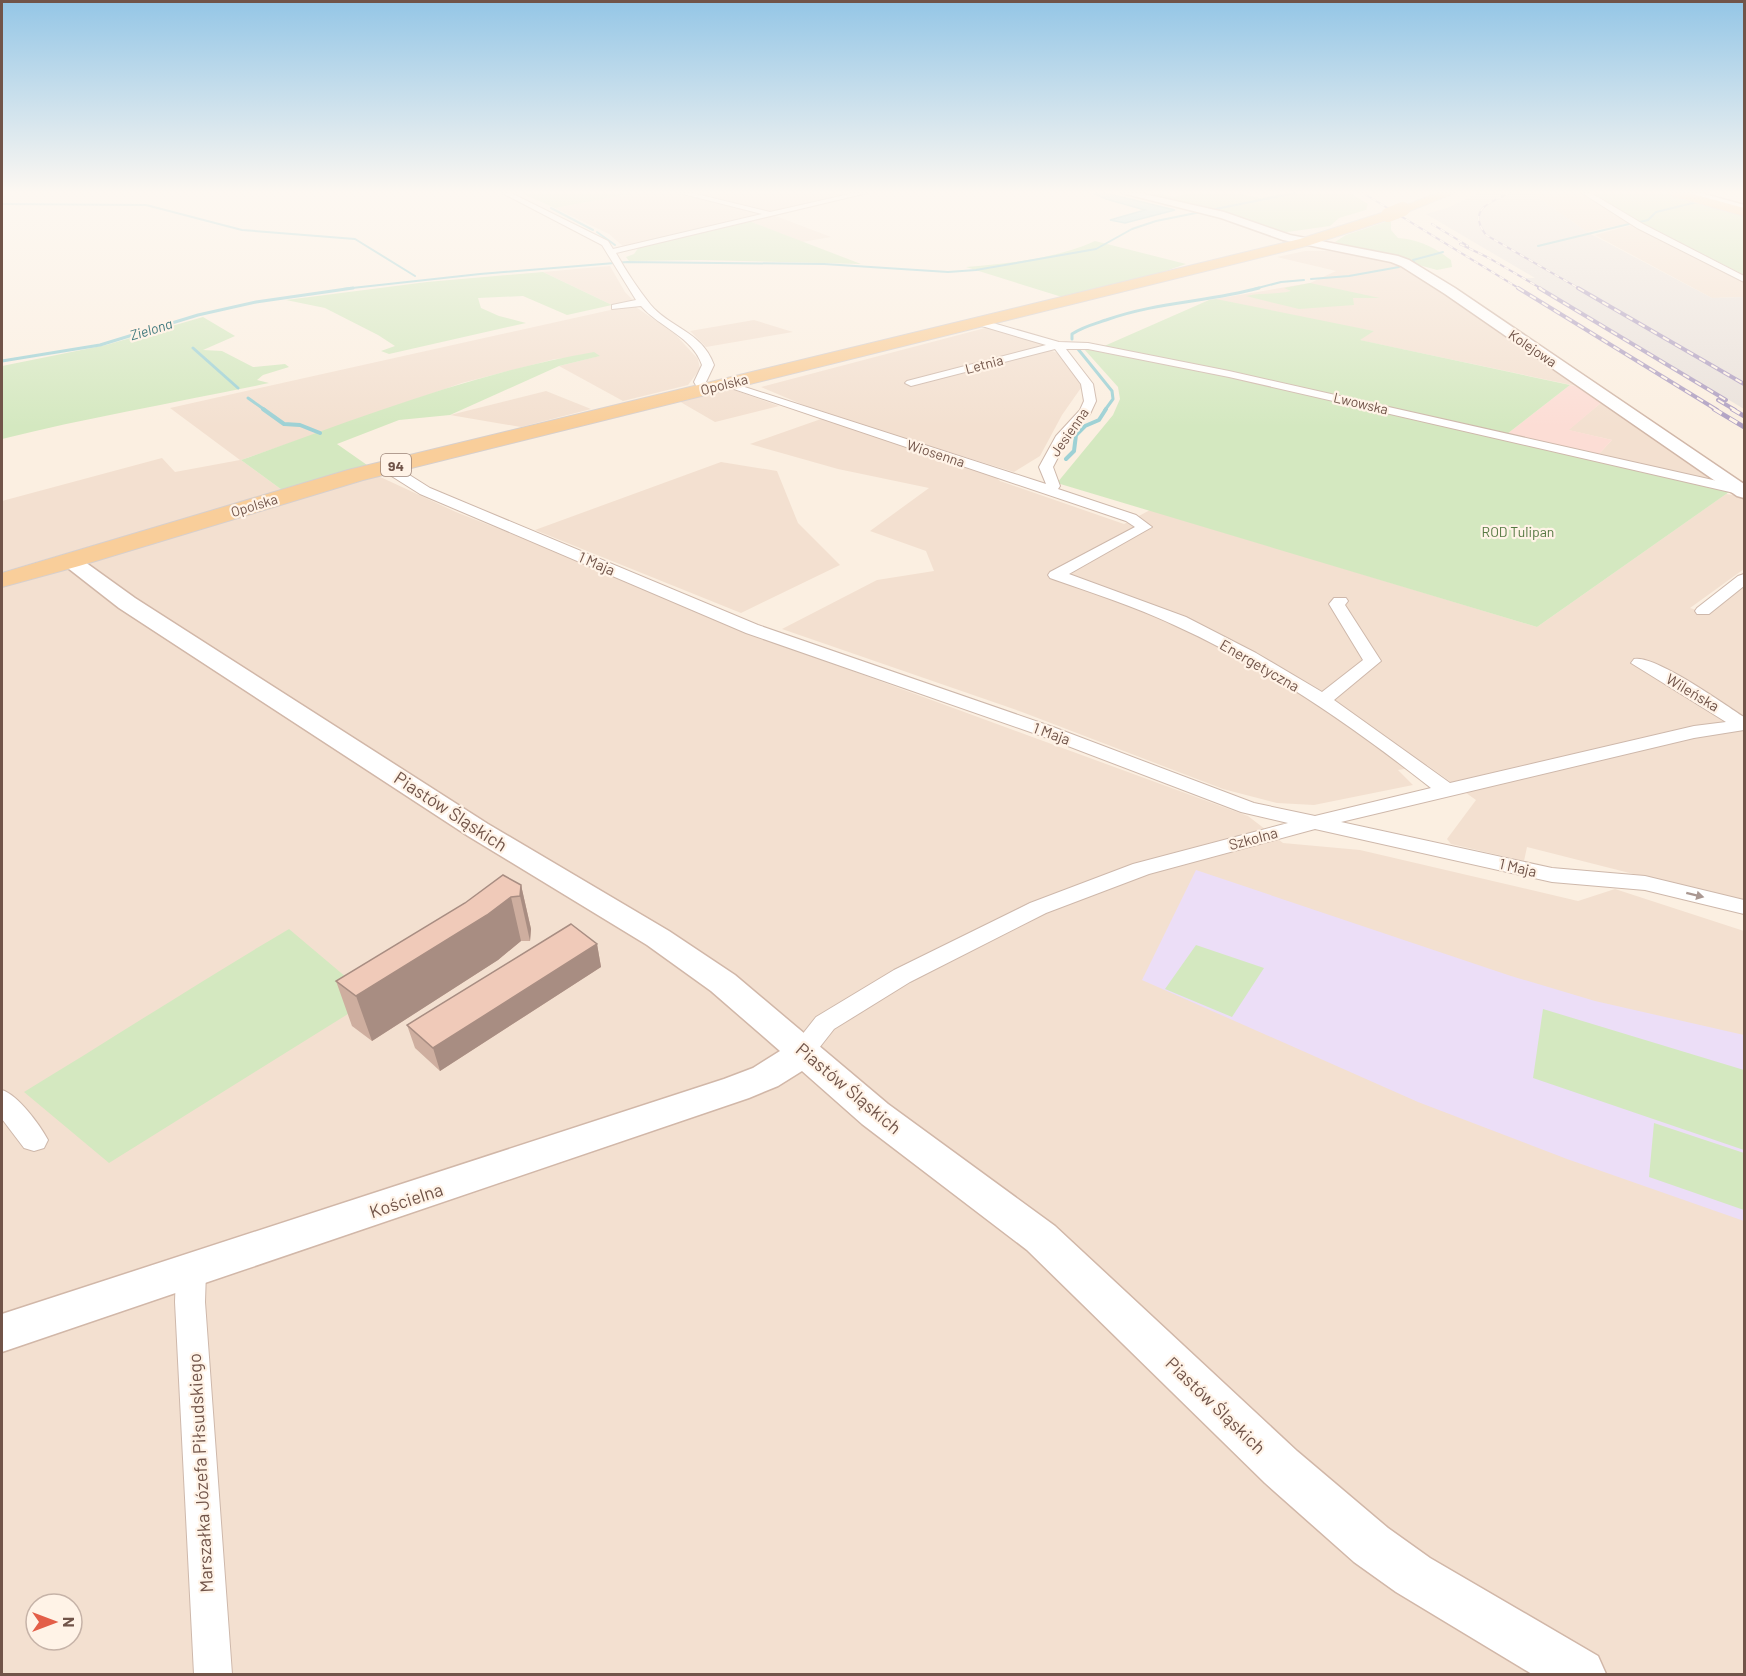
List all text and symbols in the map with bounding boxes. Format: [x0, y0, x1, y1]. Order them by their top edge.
water label: Zielona [128, 315, 174, 343]
street label: Kolejowa [1506, 326, 1560, 370]
street label: Letnia [963, 351, 1005, 377]
street label: Opolska [699, 370, 749, 398]
street label: Lwowska [1332, 388, 1390, 418]
street label: Jesienna [1046, 404, 1092, 460]
street label: Wiosenna [905, 436, 967, 470]
road number: 94 [381, 454, 411, 476]
street label: Opolska [229, 490, 279, 520]
park label: ROD Tulipan [1482, 523, 1554, 540]
street label: 1 Maja [576, 547, 618, 579]
street label: Energetyczna [1217, 635, 1303, 695]
street label: Wileńska [1663, 669, 1723, 715]
street label: 1 Maja [1031, 718, 1073, 748]
street label: Piastów Śląskich [390, 766, 512, 856]
street label: Szkolna [1226, 823, 1280, 853]
street label: 1 Maja [1497, 854, 1539, 880]
one-way arrow [1685, 891, 1704, 901]
street label: Piastów Śląskich [792, 1038, 906, 1138]
street label: Kościelna [367, 1178, 445, 1222]
street label: Piastów Śląskich [1161, 1352, 1271, 1458]
street label: Marszałka Józefa Piłsudskiego [183, 1353, 217, 1593]
north arrow [24, 1592, 84, 1652]
text: N [60, 1617, 79, 1627]

